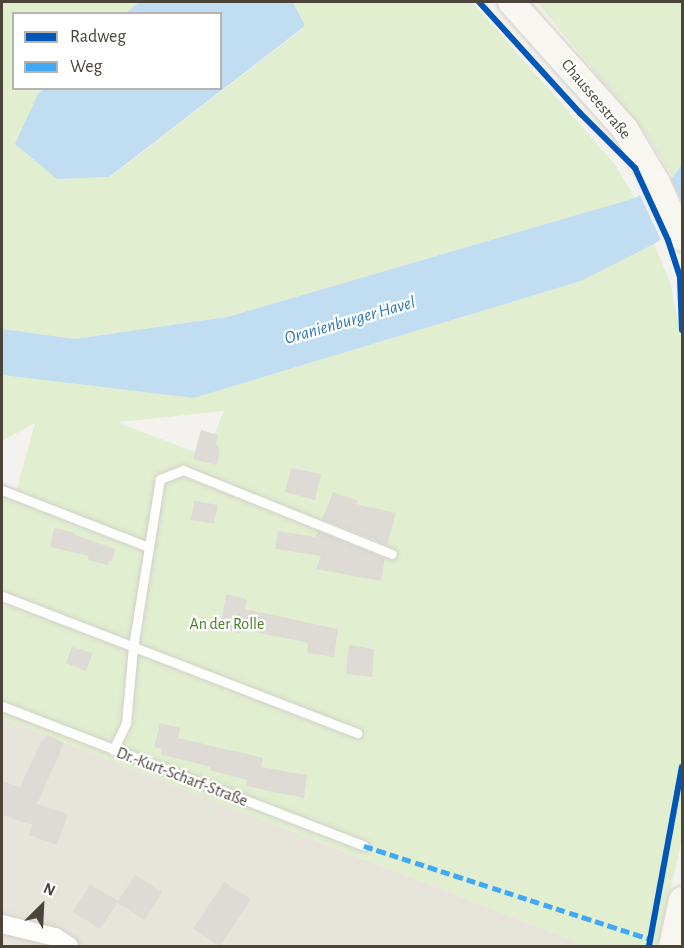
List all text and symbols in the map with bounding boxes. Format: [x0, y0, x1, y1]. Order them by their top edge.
legend [12, 12, 222, 90]
text: Radweg [70, 28, 126, 46]
street label: Chausseestraße [557, 55, 635, 143]
text: Weg [70, 58, 102, 76]
water label: Oranienburger Havel [282, 292, 418, 350]
park label: An der Rolle [190, 614, 264, 634]
street label: Dr.-Kurt-Scharf-Straße [114, 743, 250, 811]
north arrow [12, 876, 72, 936]
text: N [41, 880, 58, 899]

